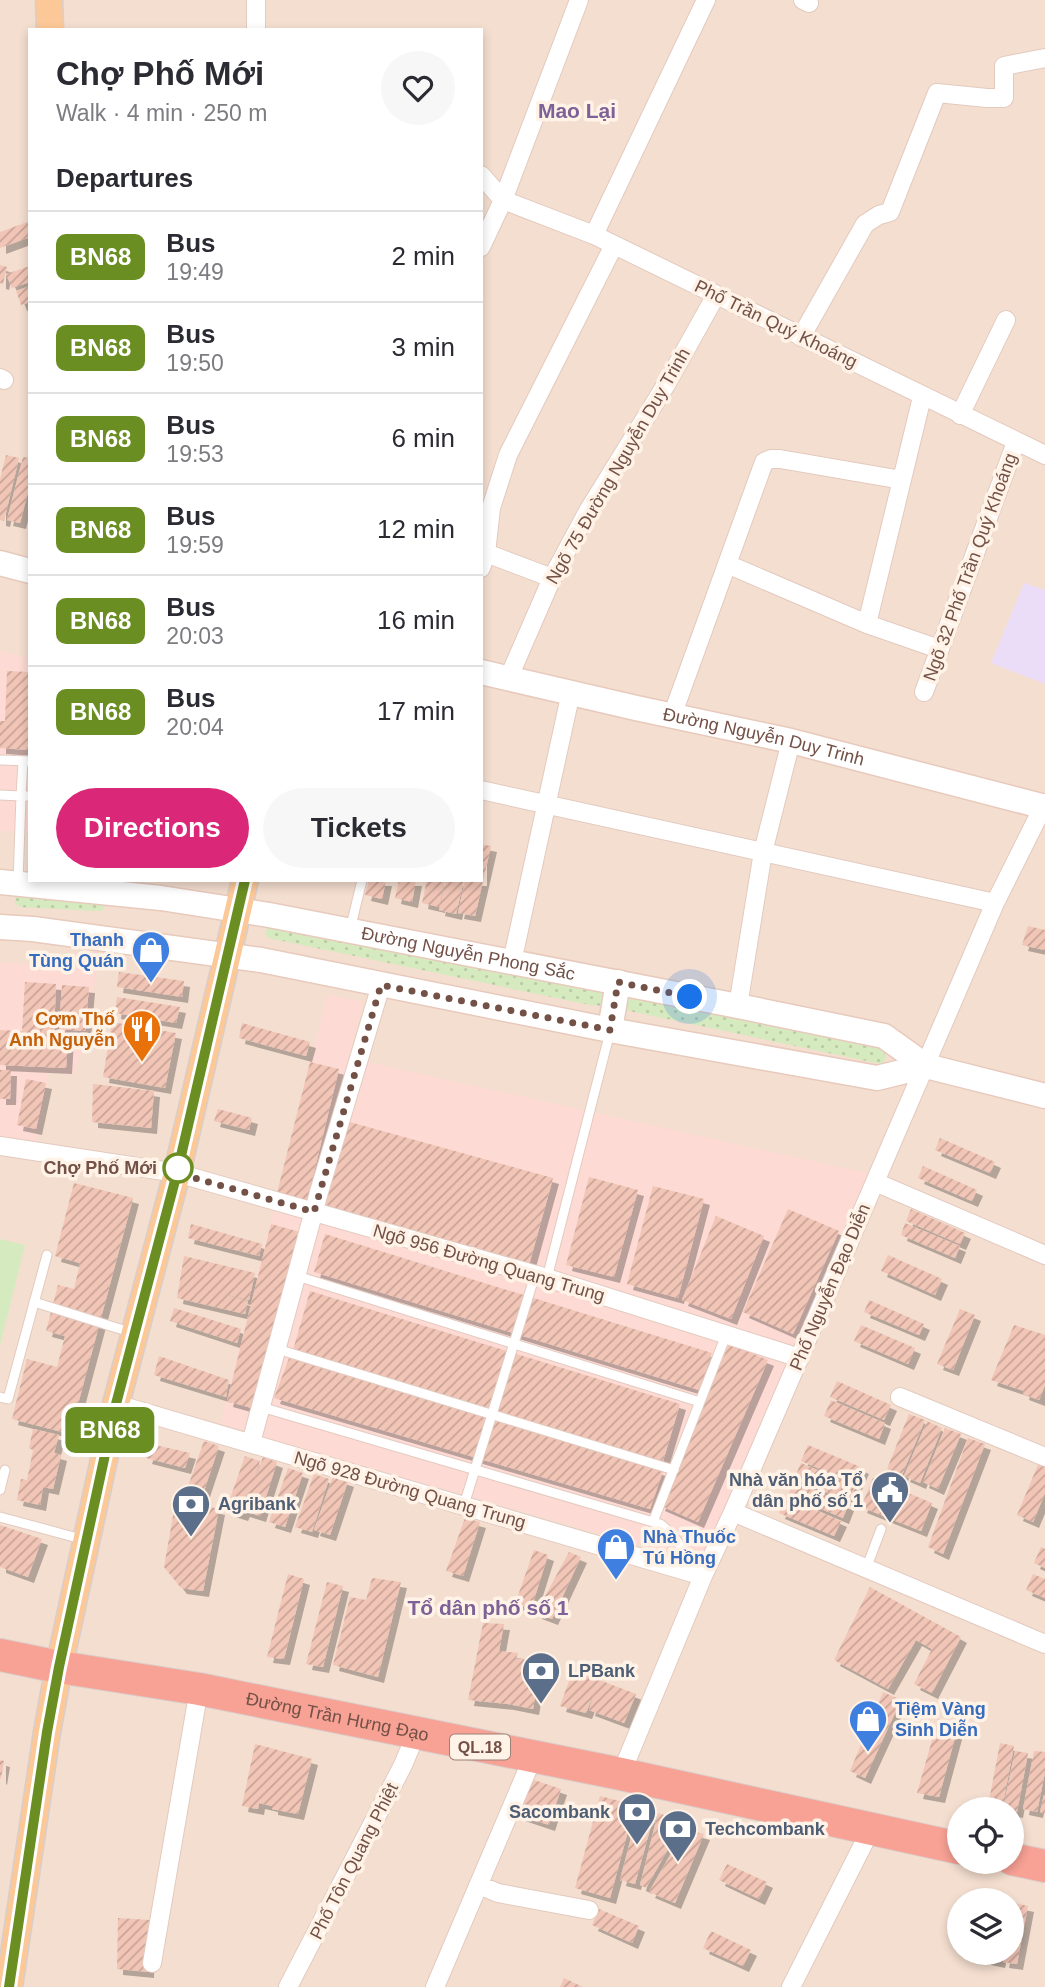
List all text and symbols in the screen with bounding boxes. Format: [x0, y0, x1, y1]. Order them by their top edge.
button: heart [381, 51, 455, 125]
text: Chợ Phố Mới [56, 55, 264, 92]
district label: Mao Lại [538, 99, 616, 122]
text: Walk · 4 min · 250 m [56, 100, 267, 126]
text: Departures [56, 163, 193, 193]
text: Bus [166, 228, 215, 258]
text: 2 min [391, 241, 455, 271]
text: BN68 [70, 243, 131, 270]
text: 19:49 [166, 259, 224, 285]
street label: Phố Trần Quý Khoáng [692, 276, 860, 372]
text: Bus [166, 319, 215, 349]
text: 3 min [391, 332, 455, 362]
text: BN68 [70, 334, 131, 361]
street label: Ngõ 75 Đường Nguyễn Duy Trinh [541, 344, 694, 587]
text: 19:50 [166, 350, 224, 376]
text: Bus [166, 410, 215, 440]
text: 6 min [391, 423, 455, 453]
text: BN68 [70, 425, 131, 452]
text: 19:53 [166, 441, 224, 467]
street label: Ngõ 32 Phố Trần Quý Khoáng [919, 450, 1021, 684]
text: Bus [166, 501, 215, 531]
text: 12 min [377, 514, 455, 544]
text: BN68 [70, 516, 131, 543]
text: 19:59 [166, 532, 224, 558]
text: Bus [166, 592, 215, 622]
text: 16 min [377, 605, 455, 635]
text: BN68 [70, 607, 131, 634]
text: 20:03 [166, 623, 224, 649]
text: Bus [166, 683, 215, 713]
text: 17 min [377, 696, 455, 726]
text: BN68 [70, 698, 131, 725]
street label: Đường Nguyễn Duy Trinh [661, 704, 867, 770]
text: 20:04 [166, 714, 224, 740]
button: Directions [56, 788, 249, 868]
button: Tickets [263, 788, 455, 868]
street label: Đường Nguyễn Phong Sắc [360, 923, 577, 984]
shop icon: Thanh Tùng Quán [130, 929, 172, 984]
place label: Thanh Tùng Quán [29, 930, 124, 971]
your location [672, 979, 707, 1014]
restaurant icon: Cơm Thố Anh Nguyễn [121, 1008, 163, 1063]
place label: Cơm Thố Anh Nguyễn [9, 1009, 115, 1050]
marker: Chợ Phố Mới [163, 1153, 193, 1183]
place label: Chợ Phố Mới [43, 1158, 157, 1178]
street label: Phố Nguyễn Đạo Diễn [785, 1200, 874, 1373]
street label: Ngõ 956 Đường Quang Trung [371, 1220, 607, 1306]
line badge: BN68 [61, 1407, 159, 1453]
text: BN68 [79, 1416, 141, 1443]
street label: Ngõ 928 Đường Quang Trung [292, 1447, 528, 1533]
public building icon: Nhà văn hóa Tổ dân phố số 1 [869, 1469, 911, 1524]
place label: Nhà văn hóa Tổ dân phố số 1 [729, 1470, 863, 1511]
bank icon: Agribank [170, 1483, 212, 1538]
place label: Agribank [218, 1494, 297, 1514]
shop icon: Nhà Thuốc Tú Hồng [595, 1526, 637, 1581]
place label: Nhà Thuốc Tú Hồng [643, 1527, 736, 1568]
district label: Tổ dân phố số 1 [408, 1596, 569, 1619]
bank icon: LPBank [520, 1650, 562, 1705]
place label: LPBank [568, 1661, 636, 1681]
street label: Đường Trần Hưng Đạo [244, 1689, 430, 1745]
shop icon: Tiệm Vàng Sinh Diễn [847, 1698, 889, 1753]
place label: Tiệm Vàng Sinh Diễn [895, 1699, 986, 1740]
road number: QL.18 [450, 1735, 510, 1760]
street label: Phố Tôn Quang Phiệt [306, 1779, 402, 1943]
bank icon: Sacombank [616, 1791, 658, 1846]
map controls [947, 1797, 1024, 1965]
button: locate [947, 1797, 1024, 1874]
place label: Sacombank [509, 1802, 611, 1822]
bank icon: Techcombank [657, 1808, 699, 1863]
place label: Techcombank [705, 1819, 826, 1839]
button: layers [947, 1888, 1024, 1965]

